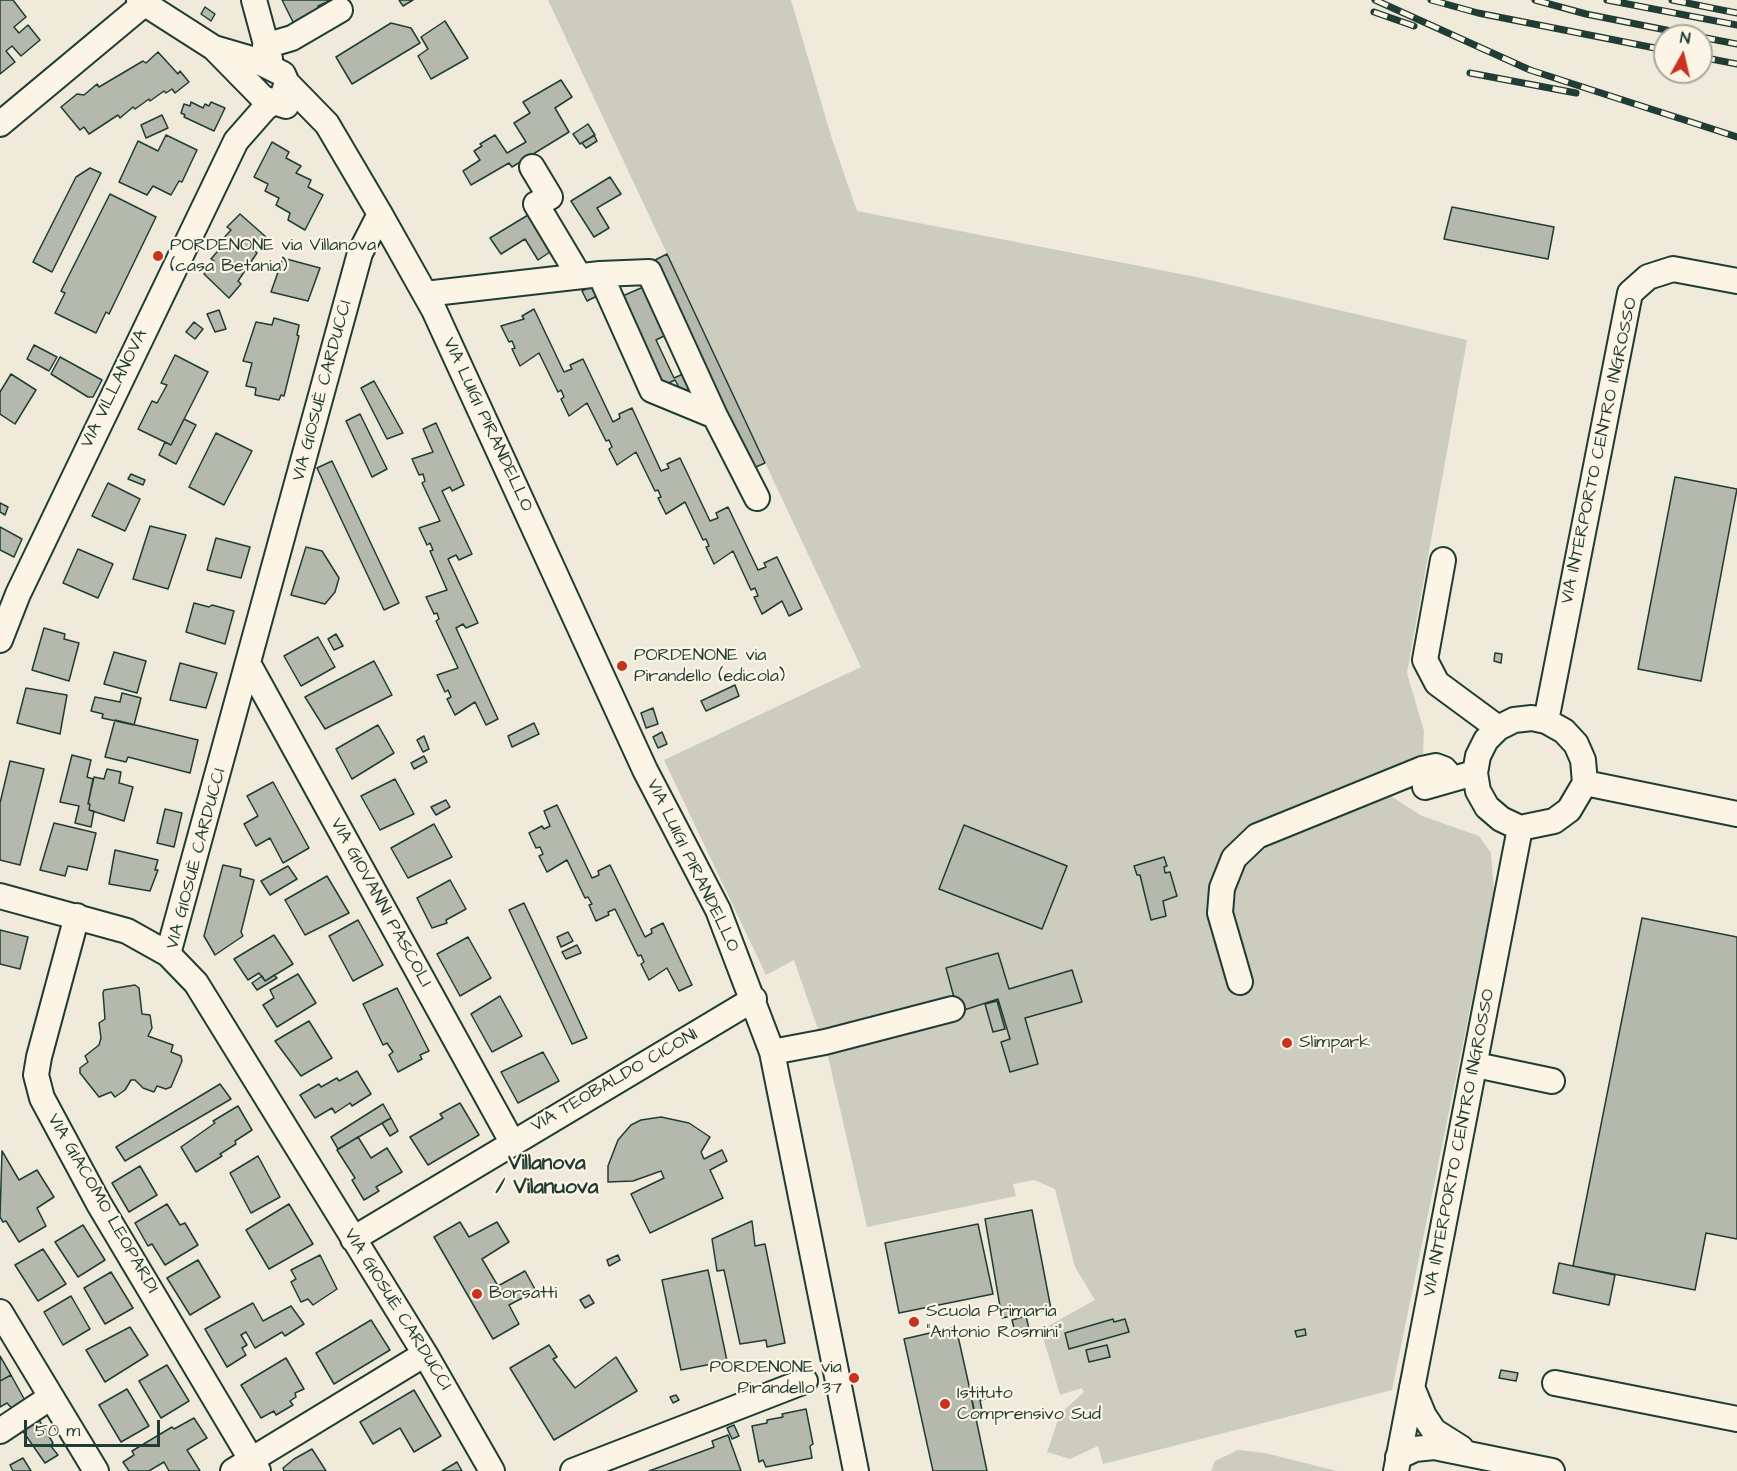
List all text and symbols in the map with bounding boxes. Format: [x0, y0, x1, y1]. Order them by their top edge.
north arrow [1653, 24, 1713, 84]
text: N [1679, 27, 1692, 50]
place label: PORDENONE via Villanova (casa Betania) [170, 235, 376, 278]
marker: PORDENONE via Villanova (casa Betania) [151, 249, 165, 263]
street label: VIA INTERPORTO CENTRO INGROSSO [1557, 296, 1643, 606]
street label: VIA GIOSUÈ CARDUCCI [288, 298, 358, 484]
street label: VIA VILLANOVA [77, 326, 153, 452]
street label: VIA LUIGI PIRANDELLO [437, 335, 537, 515]
place label: PORDENONE via Pirandello (edicola) [634, 645, 785, 688]
marker: PORDENONE via Pirandello (edicola) [615, 659, 629, 673]
street label: VIA GIOSUÈ CARDUCCI [162, 766, 232, 952]
street label: VIA LUIGI PIRANDELLO [641, 776, 743, 956]
street label: VIA GIOVANNI PASCOLI [325, 815, 435, 991]
street label: VIA INTERPORTO CENTRO INGROSSO [1420, 987, 1500, 1299]
street label: VIA TEOBALDO CICONI [528, 1024, 702, 1138]
place label: Slimpark [1299, 1032, 1370, 1054]
marker: Slimpark [1280, 1036, 1294, 1050]
street label: VIA GIACOMO LEOPARDI [42, 1110, 162, 1298]
district label: Villanova / Vilanuova [496, 1152, 598, 1202]
street label: VIA GIOSUÈ CARDUCCI [338, 1225, 456, 1395]
place label: Borsatti [489, 1283, 557, 1305]
marker: Borsatti [470, 1287, 484, 1301]
place label: Scuola Primaria "Antonio Rosmini" [926, 1301, 1062, 1344]
marker: Scuola Primaria "Antonio Rosmini" [907, 1315, 921, 1329]
place label: PORDENONE via Pirandello 37 [710, 1357, 842, 1400]
marker: PORDENONE via Pirandello 37 [847, 1371, 861, 1385]
place label: Istituto Comprensivo Sud [957, 1383, 1101, 1426]
marker: Istituto Comprensivo Sud [938, 1397, 952, 1411]
scale bar [27, 1408, 164, 1446]
text: 50 m [35, 1418, 80, 1443]

